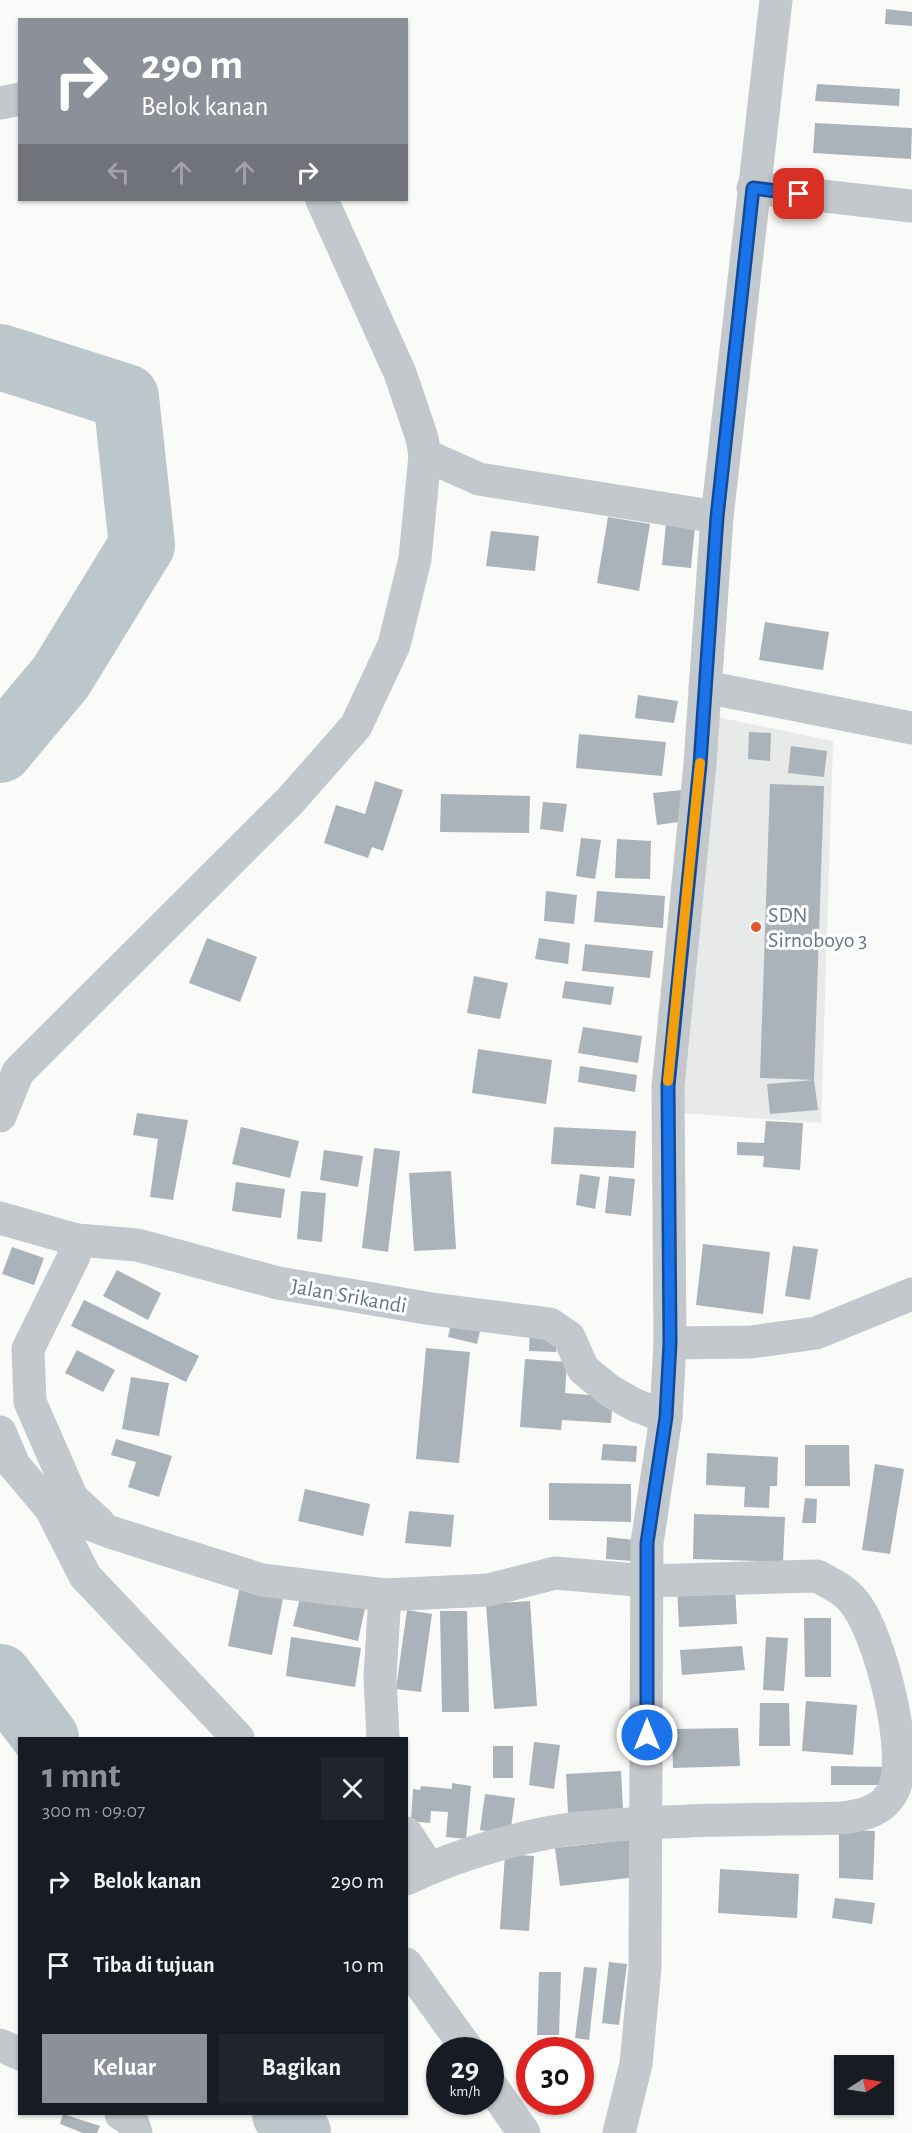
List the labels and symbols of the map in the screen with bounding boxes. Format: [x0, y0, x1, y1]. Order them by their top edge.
pin [773, 168, 824, 219]
place label: SDN Sirnoboyo 3 [768, 904, 867, 951]
marker: SDN Sirnoboyo 3 [749, 920, 763, 934]
street label: Jalan Srikandi [289, 1275, 408, 1317]
position arrow [615, 1703, 679, 1767]
speed limit sign: 30 [516, 2037, 594, 2115]
north arrow [834, 2055, 894, 2115]

